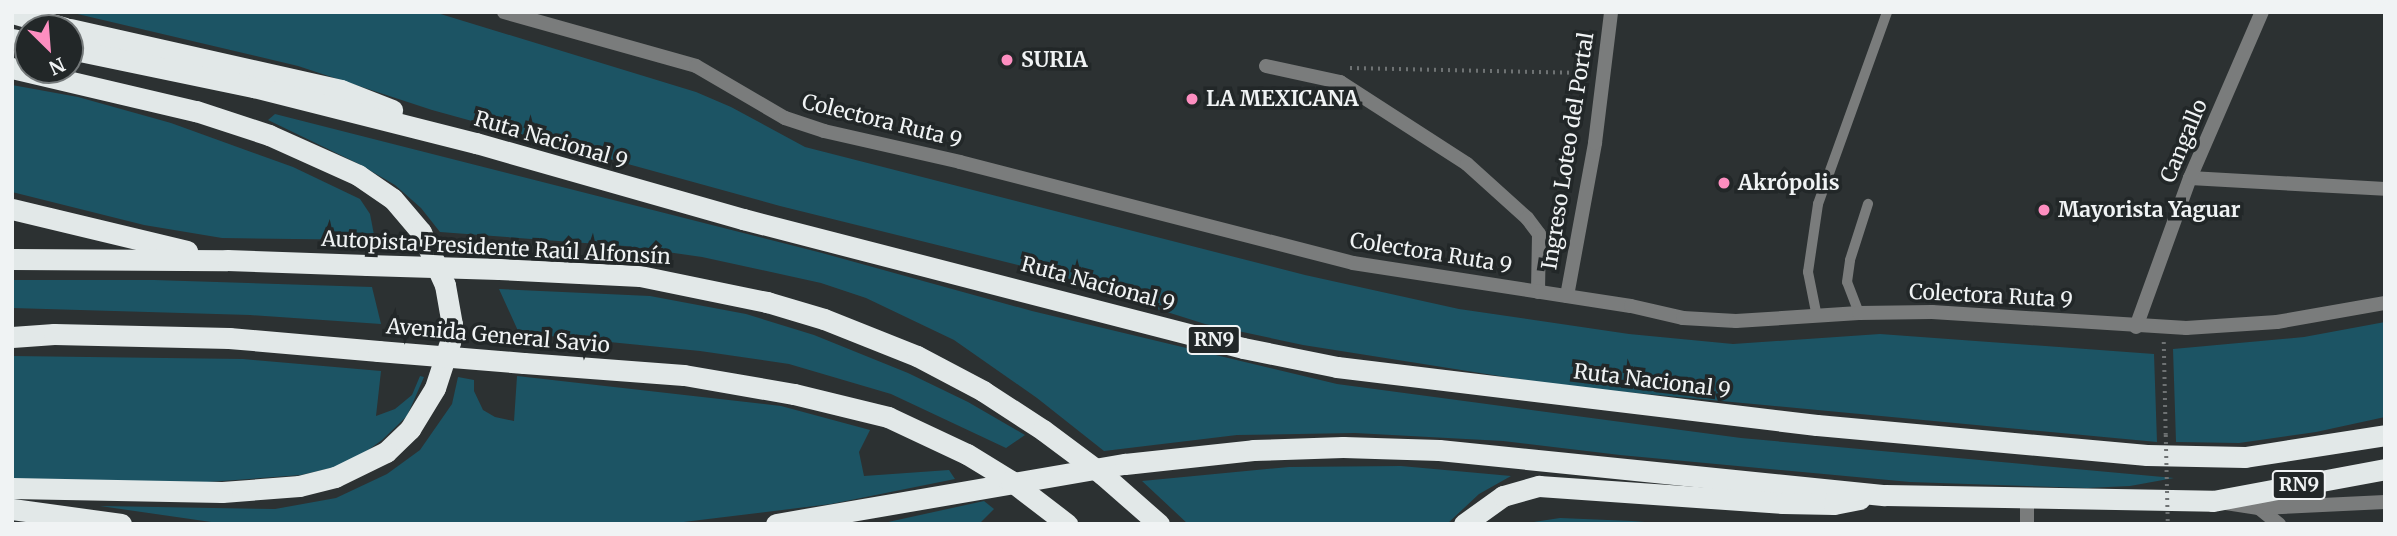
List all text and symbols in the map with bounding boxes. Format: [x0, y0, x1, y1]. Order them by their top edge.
north arrow [14, 14, 84, 84]
street label: Ingreso Loteo del Portal [1537, 31, 1599, 271]
place label: SURIA [1021, 47, 1088, 73]
text: N [45, 52, 69, 80]
marker: SURIA [999, 52, 1015, 68]
place label: LA MEXICANA [1206, 86, 1359, 112]
street label: Colectora Ruta 9 [799, 89, 965, 153]
marker: LA MEXICANA [1184, 91, 1200, 107]
street label: Cangallo [2155, 96, 2213, 186]
street label: Ruta Nacional 9 [472, 106, 630, 174]
place label: Akrópolis [1738, 170, 1840, 196]
marker: Akrópolis [1716, 175, 1732, 191]
place label: Mayorista Yaguar [2058, 197, 2240, 223]
marker: Mayorista Yaguar [2036, 202, 2052, 218]
street label: Autopista Presidente Raúl Alfonsín [321, 226, 671, 270]
street label: Colectora Ruta 9 [1348, 228, 1514, 278]
street label: Ruta Nacional 9 [1018, 251, 1178, 317]
street label: Colectora Ruta 9 [1908, 279, 2074, 313]
street label: Avenida General Savio [385, 314, 611, 358]
road number: RN9 [1186, 324, 1242, 356]
street label: Ruta Nacional 9 [1572, 359, 1732, 403]
road number: RN9 [2271, 470, 2327, 500]

